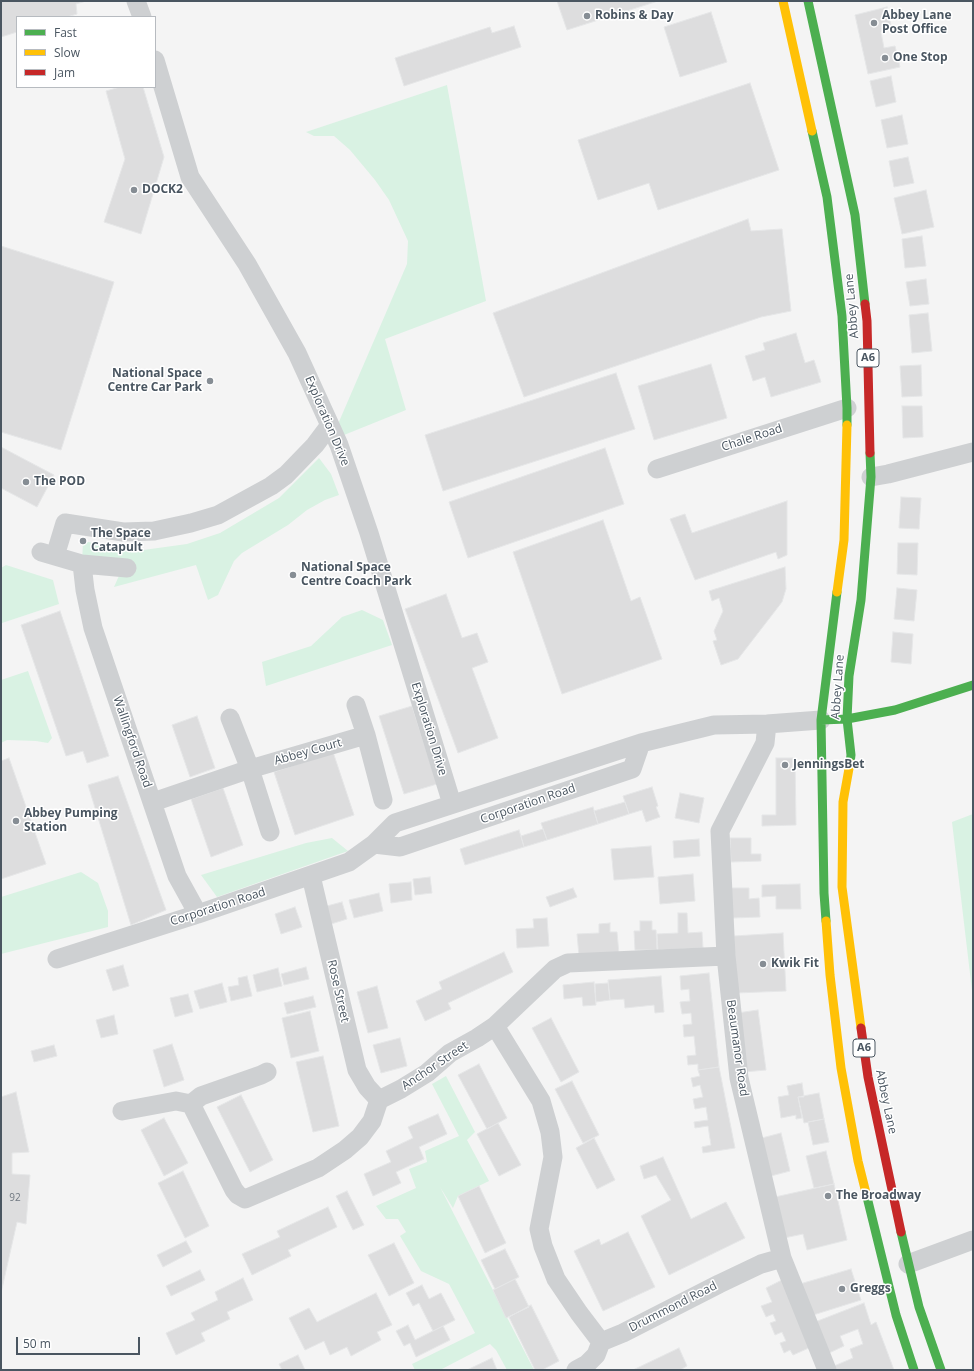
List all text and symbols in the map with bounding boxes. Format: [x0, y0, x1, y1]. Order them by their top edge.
place label: Robins & Day [595, 9, 674, 23]
place label: Abbey Lane Post Office [882, 9, 952, 37]
marker: Robins & Day [582, 11, 592, 21]
legend [16, 16, 156, 88]
marker: Abbey Lane Post Office [869, 18, 879, 28]
text: Fast [54, 24, 77, 41]
text: Slow [54, 44, 80, 61]
place label: One Stop [893, 51, 947, 65]
marker: One Stop [880, 53, 890, 63]
text: Jam [54, 64, 75, 81]
place label: DOCK2 [142, 183, 183, 197]
marker: DOCK2 [129, 185, 139, 195]
street label: Abbey Lane [842, 273, 862, 339]
road number: A6 [857, 349, 879, 367]
place label: National Space Centre Car Park [107, 367, 202, 395]
street label: Exploration Drive [302, 374, 352, 468]
marker: National Space Centre Car Park [205, 376, 215, 386]
street label: Chale Road [720, 421, 784, 455]
place label: The POD [34, 475, 85, 489]
marker: The POD [21, 477, 31, 487]
place label: The Space Catapult [91, 527, 151, 555]
marker: The Space Catapult [78, 536, 88, 546]
place label: National Space Centre Coach Park [301, 561, 412, 589]
marker: National Space Centre Coach Park [288, 570, 298, 580]
street label: Abbey Lane [829, 654, 847, 720]
street label: Exploration Drive [408, 681, 450, 777]
street label: Wallingford Road [110, 694, 154, 790]
street label: Abbey Court [273, 736, 343, 768]
place label: JenningsBet [793, 758, 864, 772]
marker: JenningsBet [780, 760, 790, 770]
street label: Corporation Road [479, 781, 577, 827]
place label: Abbey Pumping Station [24, 807, 118, 835]
marker: Abbey Pumping Station [11, 816, 21, 826]
street label: Corporation Road [168, 885, 268, 929]
place label: Kwik Fit [771, 957, 819, 971]
street label: Rose Street [324, 958, 352, 1024]
marker: Kwik Fit [758, 959, 768, 969]
street label: Beaumanor Road [723, 999, 751, 1097]
street label: Anchor Street [399, 1039, 471, 1093]
road number: A6 [853, 1039, 875, 1057]
street label: Abbey Lane [872, 1069, 900, 1135]
place label: The Broadway [836, 1189, 921, 1203]
marker: The Broadway [823, 1191, 833, 1201]
house number: 92 [9, 1192, 21, 1204]
street label: Drummond Road [627, 1279, 719, 1335]
place label: Greggs [850, 1282, 891, 1296]
marker: Greggs [837, 1284, 847, 1294]
scale bar [18, 1329, 142, 1355]
text: 50 m [23, 1335, 51, 1352]

